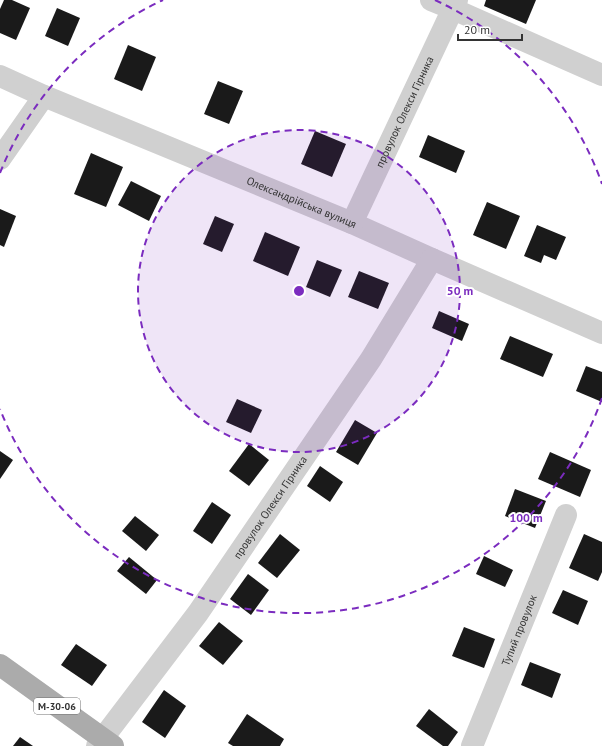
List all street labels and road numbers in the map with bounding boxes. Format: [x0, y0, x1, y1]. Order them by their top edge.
street label: провулок Олекси Гірника [372, 54, 437, 170]
street label: Олександрійська вулиця [245, 173, 359, 231]
street label: провулок Олекси Гірника [230, 453, 310, 561]
street label: Тупий провулок [498, 592, 540, 668]
road number: М-30-06 [34, 698, 80, 714]

